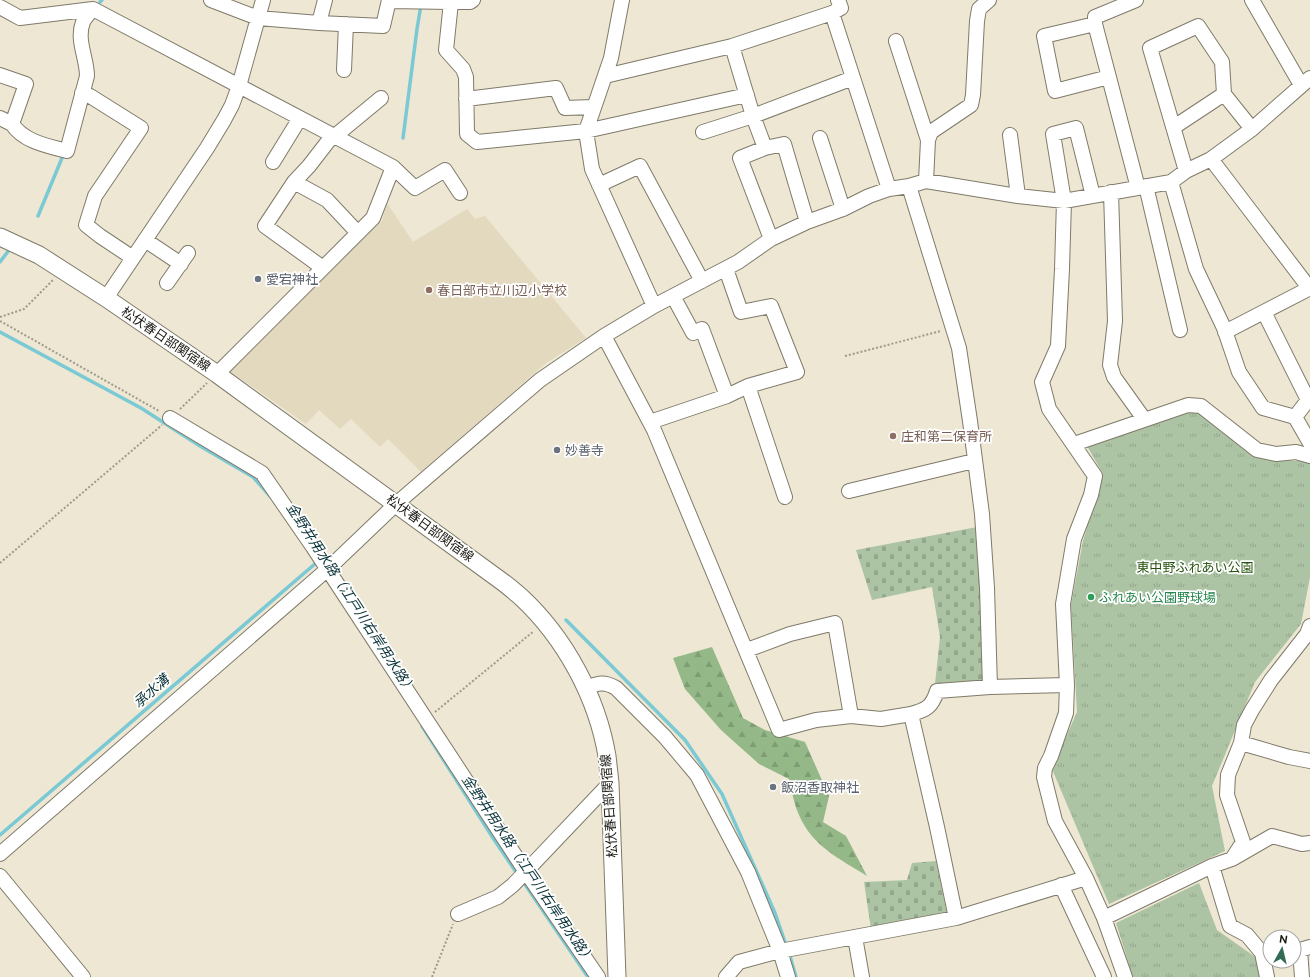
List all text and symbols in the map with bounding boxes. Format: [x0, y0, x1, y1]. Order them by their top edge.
place label: 愛宕神社 [266, 272, 318, 287]
marker: 愛宕神社 [253, 274, 263, 284]
place label: 春日部市立川辺小学校 [437, 283, 567, 298]
marker: 春日部市立川辺小学校 [424, 285, 434, 295]
street label: 松伏春日部関宿線 [119, 304, 213, 374]
place label: 庄和第二保育所 [901, 429, 992, 444]
marker: 庄和第二保育所 [888, 431, 898, 441]
place label: 妙善寺 [565, 443, 604, 458]
marker: 妙善寺 [552, 445, 562, 455]
street label: 松伏春日部関宿線 [384, 491, 476, 565]
water label: 金野井用水路（江戸川右岸用水路） [283, 500, 419, 696]
park label: 東中野ふれあい公園 [1136, 560, 1254, 575]
place label: ふれあい公園野球場 [1099, 590, 1216, 605]
marker: ふれあい公園野球場 [1086, 592, 1096, 602]
water label: 承水溝 [130, 670, 174, 711]
street label: 松伏春日部関宿線 [598, 754, 620, 858]
water label: 金野井用水路（江戸川右岸用水路） [459, 772, 597, 966]
place label: 飯沼香取神社 [781, 780, 859, 795]
marker: 飯沼香取神社 [768, 782, 778, 792]
north arrow [1262, 929, 1302, 969]
text: N [1278, 933, 1288, 947]

